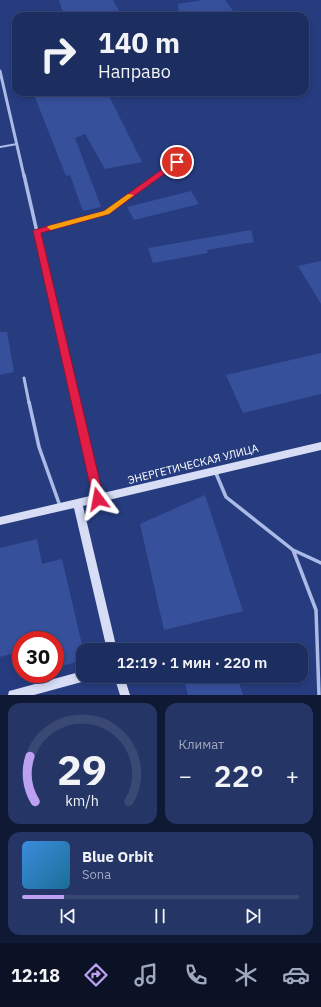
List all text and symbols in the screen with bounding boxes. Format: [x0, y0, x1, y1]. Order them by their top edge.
text: 140 m [98, 24, 180, 61]
icon: right [32, 28, 84, 80]
text: Направо [98, 60, 171, 83]
pin [160, 145, 194, 179]
icon: arrive [166, 151, 188, 173]
street label: ЭНЕРГЕТИЧЕСКАЯ УЛИЦА [126, 441, 260, 487]
position arrow [77, 478, 119, 520]
speed limit sign: 30 [12, 631, 64, 683]
text: 12:19 · 1 мин · 220 m [117, 653, 267, 672]
text: Климат [179, 736, 224, 753]
text: 29 [57, 741, 107, 795]
text: 22° [214, 756, 264, 795]
text: − [179, 761, 192, 790]
text: + [286, 761, 299, 790]
text: km/h [65, 790, 99, 809]
text: Blue Orbit [82, 847, 153, 866]
text: Sona [82, 866, 111, 883]
icon: previous [57, 905, 79, 927]
icon: pause [149, 905, 171, 927]
icon: next [242, 905, 264, 927]
icon: directions [82, 961, 110, 989]
icon: music [132, 961, 160, 989]
icon: phone [182, 961, 210, 989]
icon: climate [232, 961, 260, 989]
icon: car [282, 961, 310, 989]
text: 12:18 [11, 964, 60, 987]

